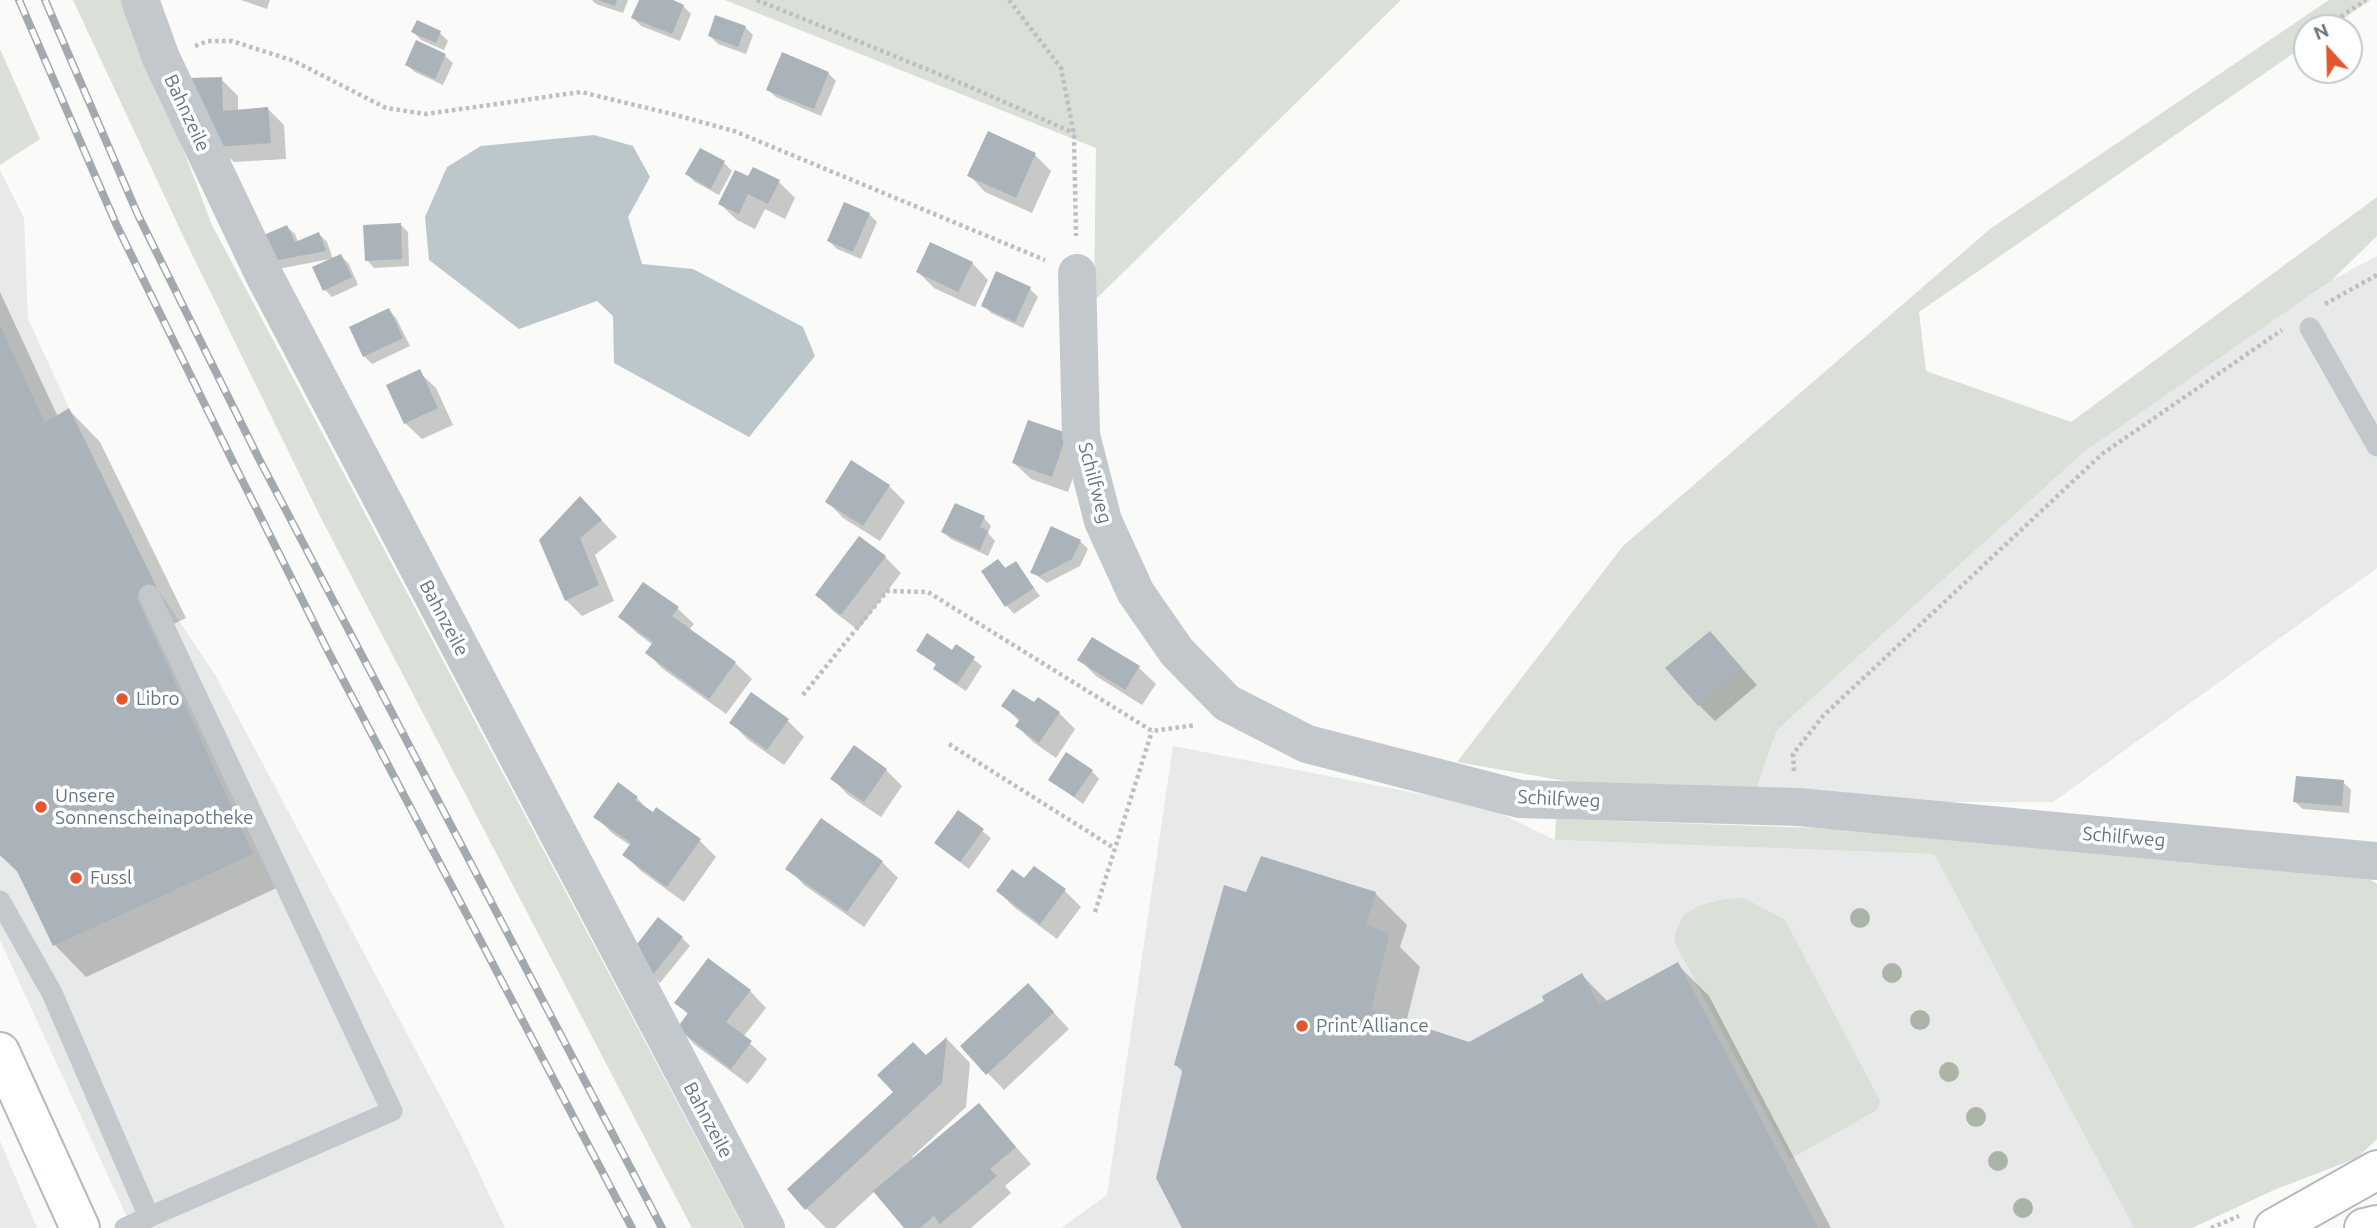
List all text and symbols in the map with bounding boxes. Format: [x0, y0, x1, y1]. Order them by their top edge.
north arrow [2293, 14, 2363, 84]
text: N [2310, 19, 2332, 44]
street label: Bahnzeile [159, 71, 215, 155]
street label: Schilfweg [1073, 440, 1117, 526]
street label: Bahnzeile [415, 576, 473, 660]
place label: Libro [136, 688, 180, 710]
marker: Libro [114, 691, 130, 707]
place label: Unsere Sonnenscheinapotheke [55, 785, 254, 829]
street label: Schilfweg [1517, 785, 1601, 813]
marker: Unsere Sonnenscheinapotheke [33, 799, 49, 815]
street label: Schilfweg [2082, 822, 2166, 852]
place label: Fussl [90, 867, 132, 889]
marker: Fussl [68, 870, 84, 886]
place label: Print Alliance [1316, 1015, 1429, 1037]
marker: Print Alliance [1294, 1018, 1310, 1034]
street label: Bahnzeile [679, 1078, 737, 1162]

